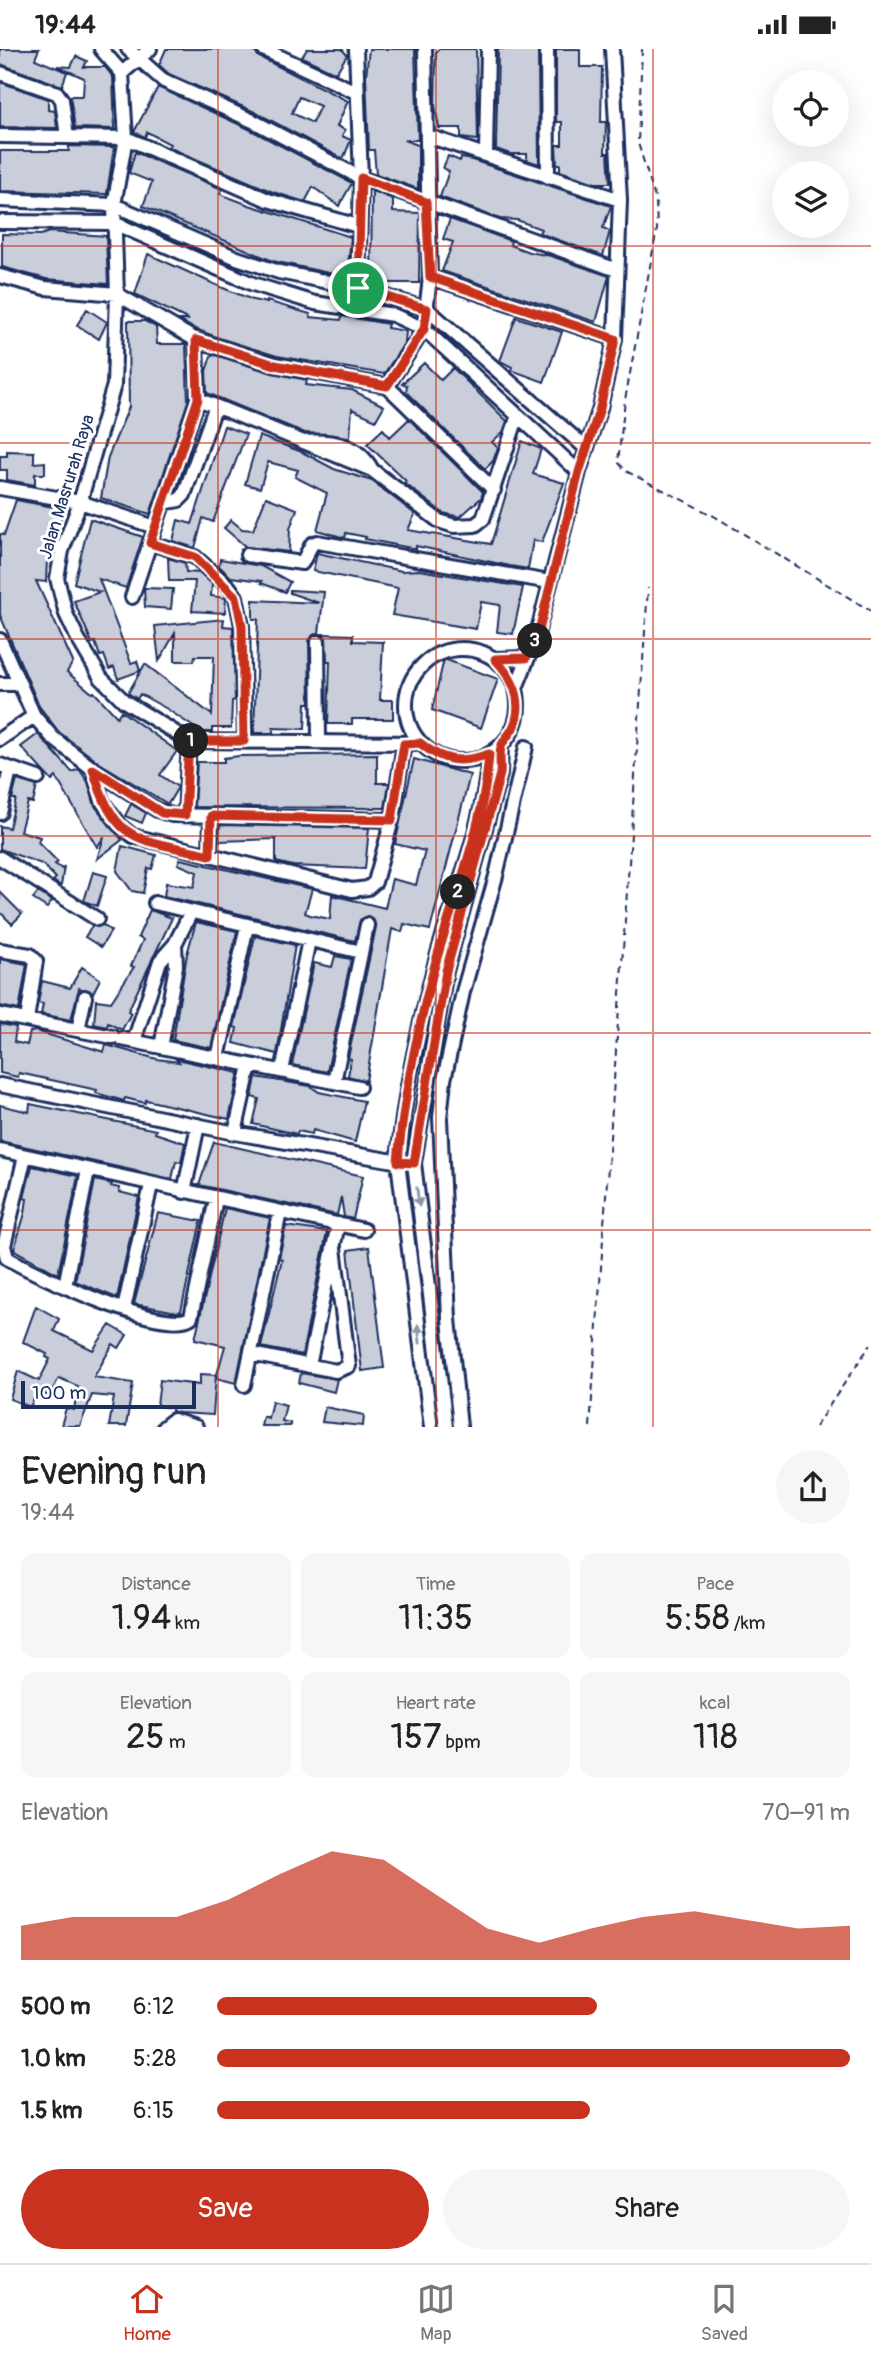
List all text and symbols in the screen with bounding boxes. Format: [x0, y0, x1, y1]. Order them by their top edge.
text: 19:44 [35, 9, 96, 41]
map controls [772, 70, 849, 238]
button: locate [772, 70, 849, 147]
button: layers [772, 161, 849, 238]
pin [328, 258, 388, 318]
icon: arrive [339, 269, 377, 307]
street label: Jalan Masrurah Raya [34, 412, 100, 562]
pin: 3 [518, 623, 552, 659]
text: 3 [529, 628, 540, 652]
pin: 1 [174, 723, 208, 759]
text: 1 [187, 728, 194, 752]
pin: 2 [440, 875, 476, 909]
text: 2 [452, 879, 463, 903]
one-way arrow [412, 1186, 423, 1208]
one-way arrow [414, 1323, 425, 1345]
scale bar [21, 1377, 196, 1409]
text: 100 m [32, 1381, 86, 1405]
text: Evening run [21, 1448, 207, 1496]
button: share [776, 1450, 850, 1524]
text: 19:44 [21, 1498, 75, 1527]
text: Distance [121, 1572, 191, 1596]
text: Time [416, 1572, 455, 1596]
text: Pace [696, 1572, 734, 1596]
text: 1.94 [112, 1596, 171, 1640]
text: 11:35 [398, 1596, 473, 1640]
text: 5:58 [665, 1596, 730, 1640]
text: km [171, 1611, 200, 1635]
text: /km [730, 1611, 766, 1635]
text: Elevation [120, 1691, 192, 1715]
text: Heart rate [395, 1691, 476, 1715]
text: kcal [700, 1691, 731, 1715]
text: 25 [126, 1715, 165, 1759]
text: 157 [390, 1715, 441, 1759]
text: 118 [693, 1715, 738, 1759]
text: m [165, 1730, 186, 1754]
text: bpm [441, 1730, 481, 1754]
text: Elevation [21, 1798, 109, 1827]
text: 70–91 m [762, 1798, 850, 1827]
text: 500 m [21, 1992, 90, 2021]
text: 6:12 [133, 1992, 174, 2021]
text: 1.0 km [21, 2044, 86, 2073]
text: 5:28 [133, 2044, 176, 2073]
text: 1.5 km [21, 2096, 83, 2125]
text: 6:15 [133, 2096, 174, 2125]
button: Save [21, 2169, 429, 2249]
button: Share [443, 2169, 850, 2249]
tab: Home [123, 2280, 171, 2346]
tab: Map [417, 2280, 455, 2346]
tab: Saved [701, 2280, 748, 2346]

